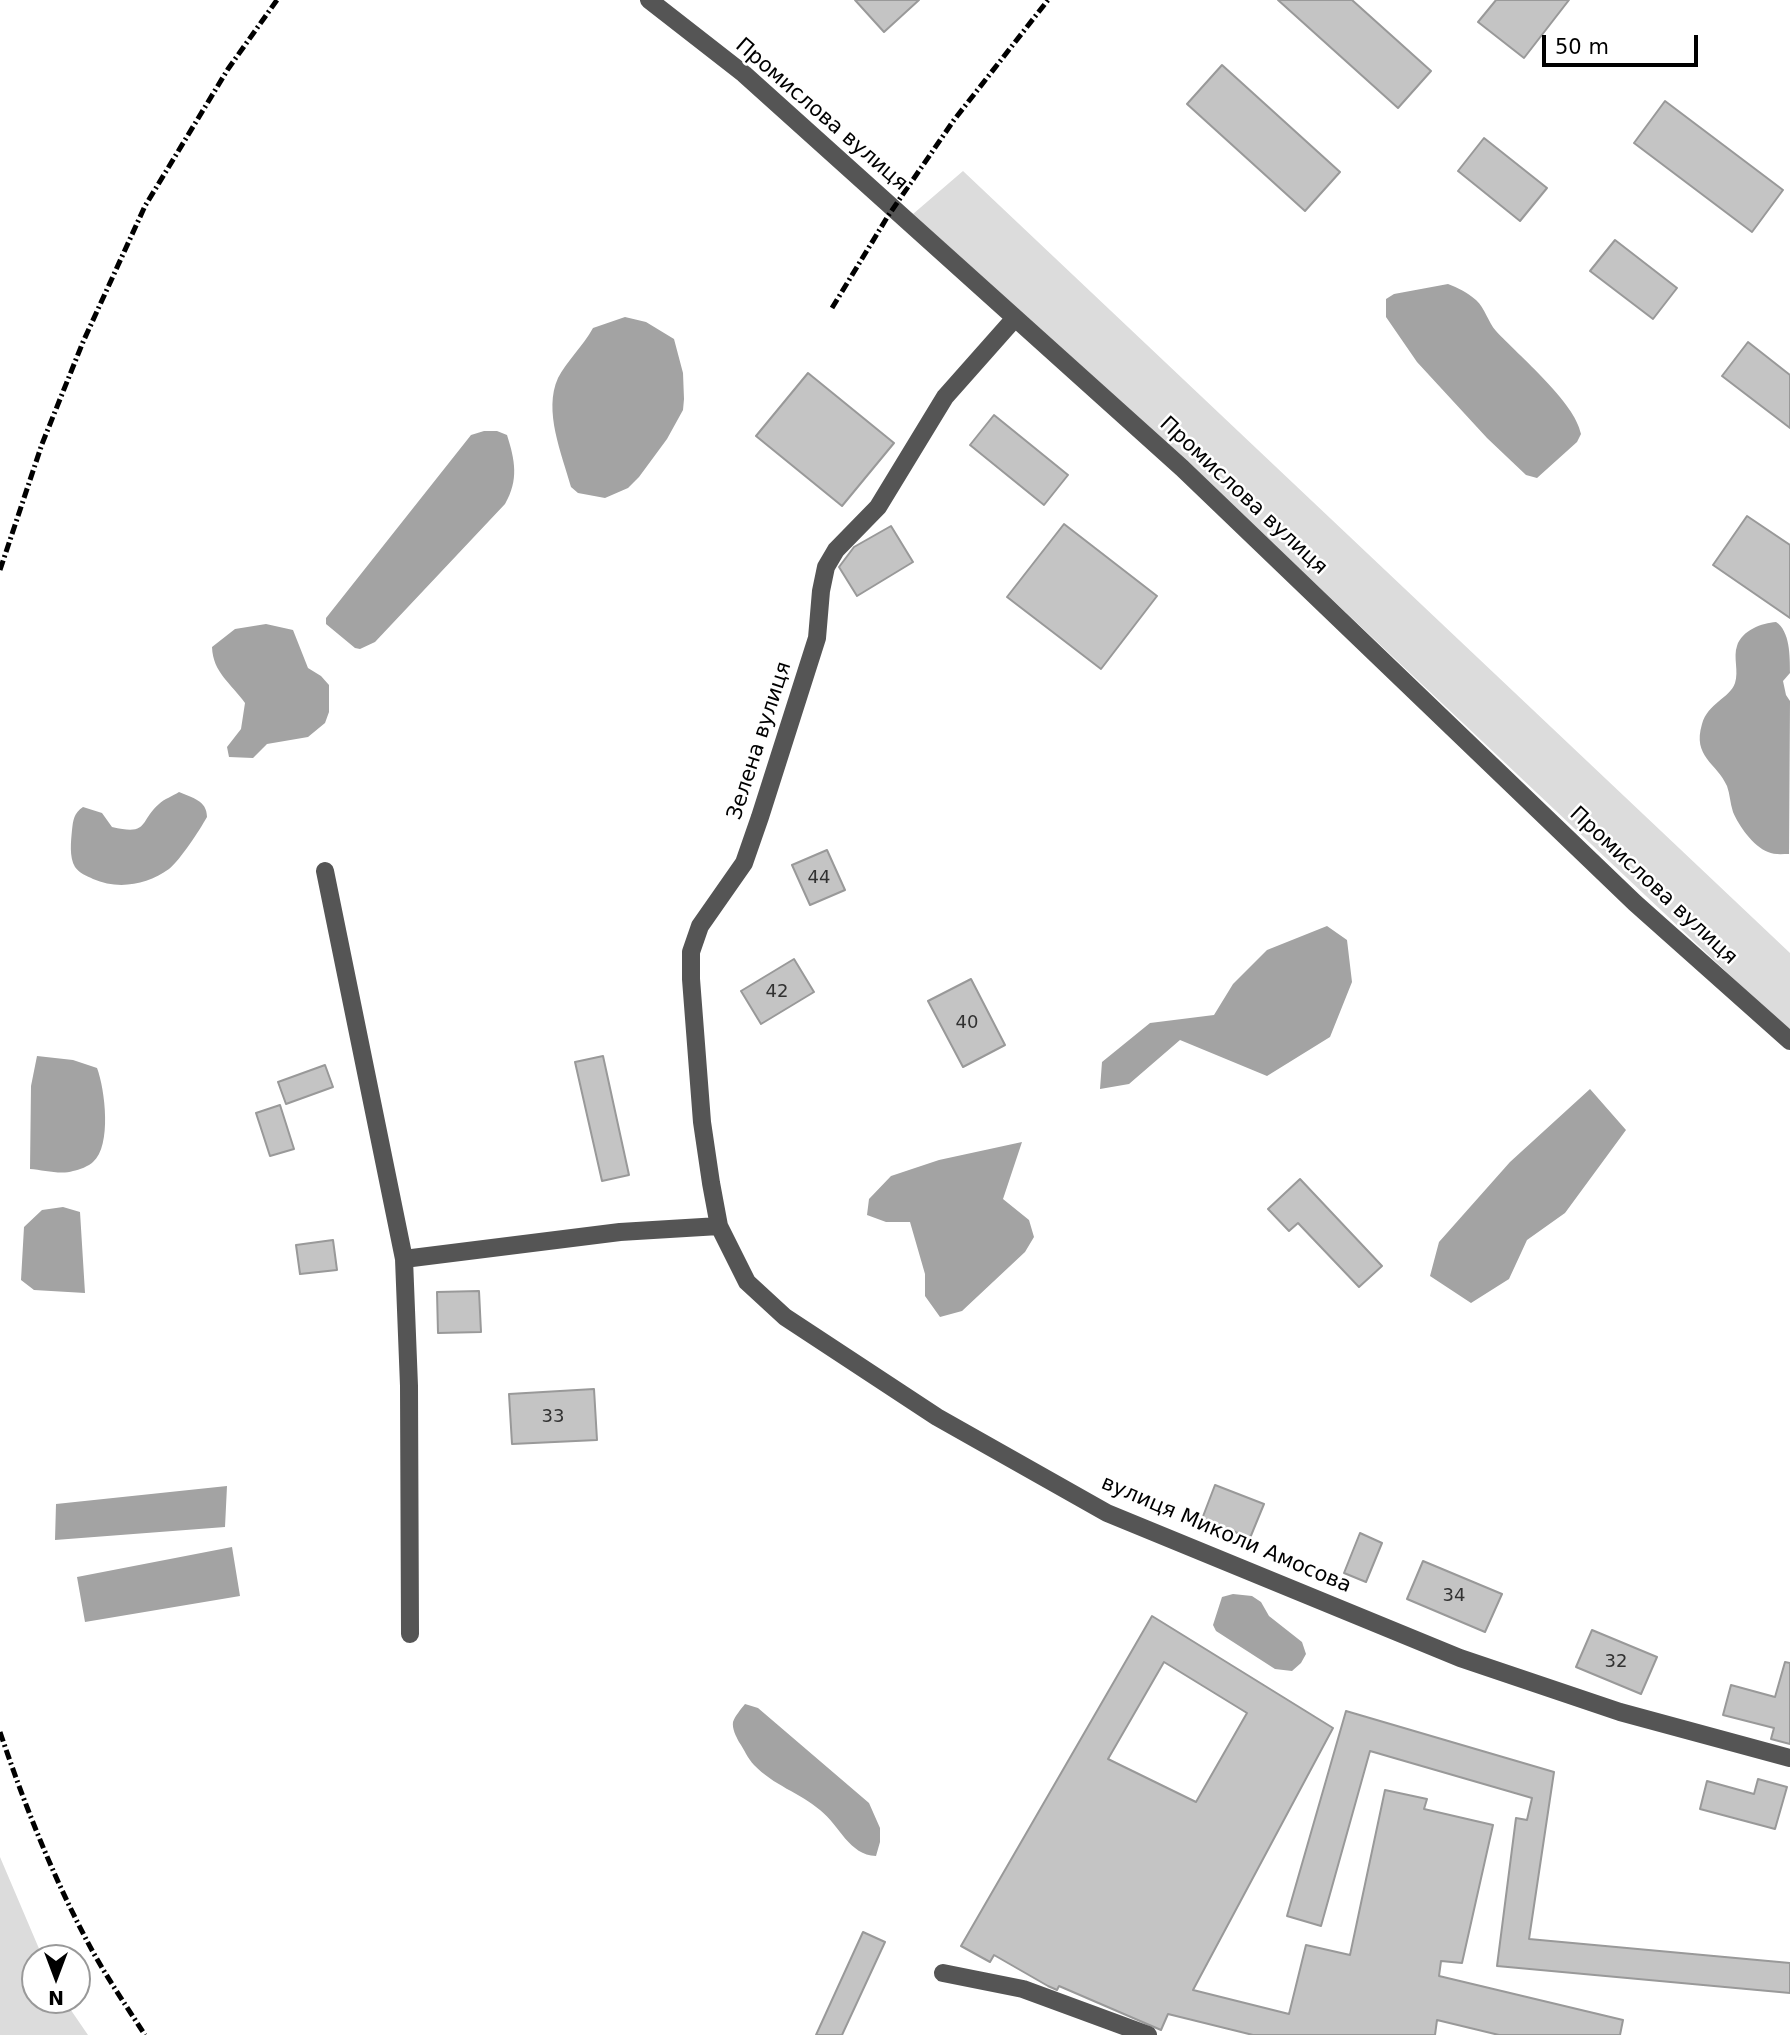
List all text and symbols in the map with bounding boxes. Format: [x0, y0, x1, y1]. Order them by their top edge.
scale bar [1545, 21, 1701, 65]
street label: Промислова вулиця [730, 33, 912, 197]
text: 50 m [1555, 35, 1609, 59]
street label: Промислова вулиця [1154, 412, 1332, 580]
street label: Зелена вулиця [723, 659, 797, 823]
street label: Промислова вулиця [1564, 802, 1742, 970]
house number: 44 [808, 867, 830, 889]
house number: 42 [766, 981, 788, 1003]
house number: 40 [956, 1012, 978, 1034]
house number: 33 [542, 1406, 564, 1428]
street label: вулиця Миколи Амосова [1097, 1471, 1355, 1599]
house number: 34 [1443, 1585, 1465, 1607]
house number: 32 [1605, 1651, 1627, 1673]
north arrow [21, 1944, 91, 2014]
text: N [48, 1987, 64, 2009]

